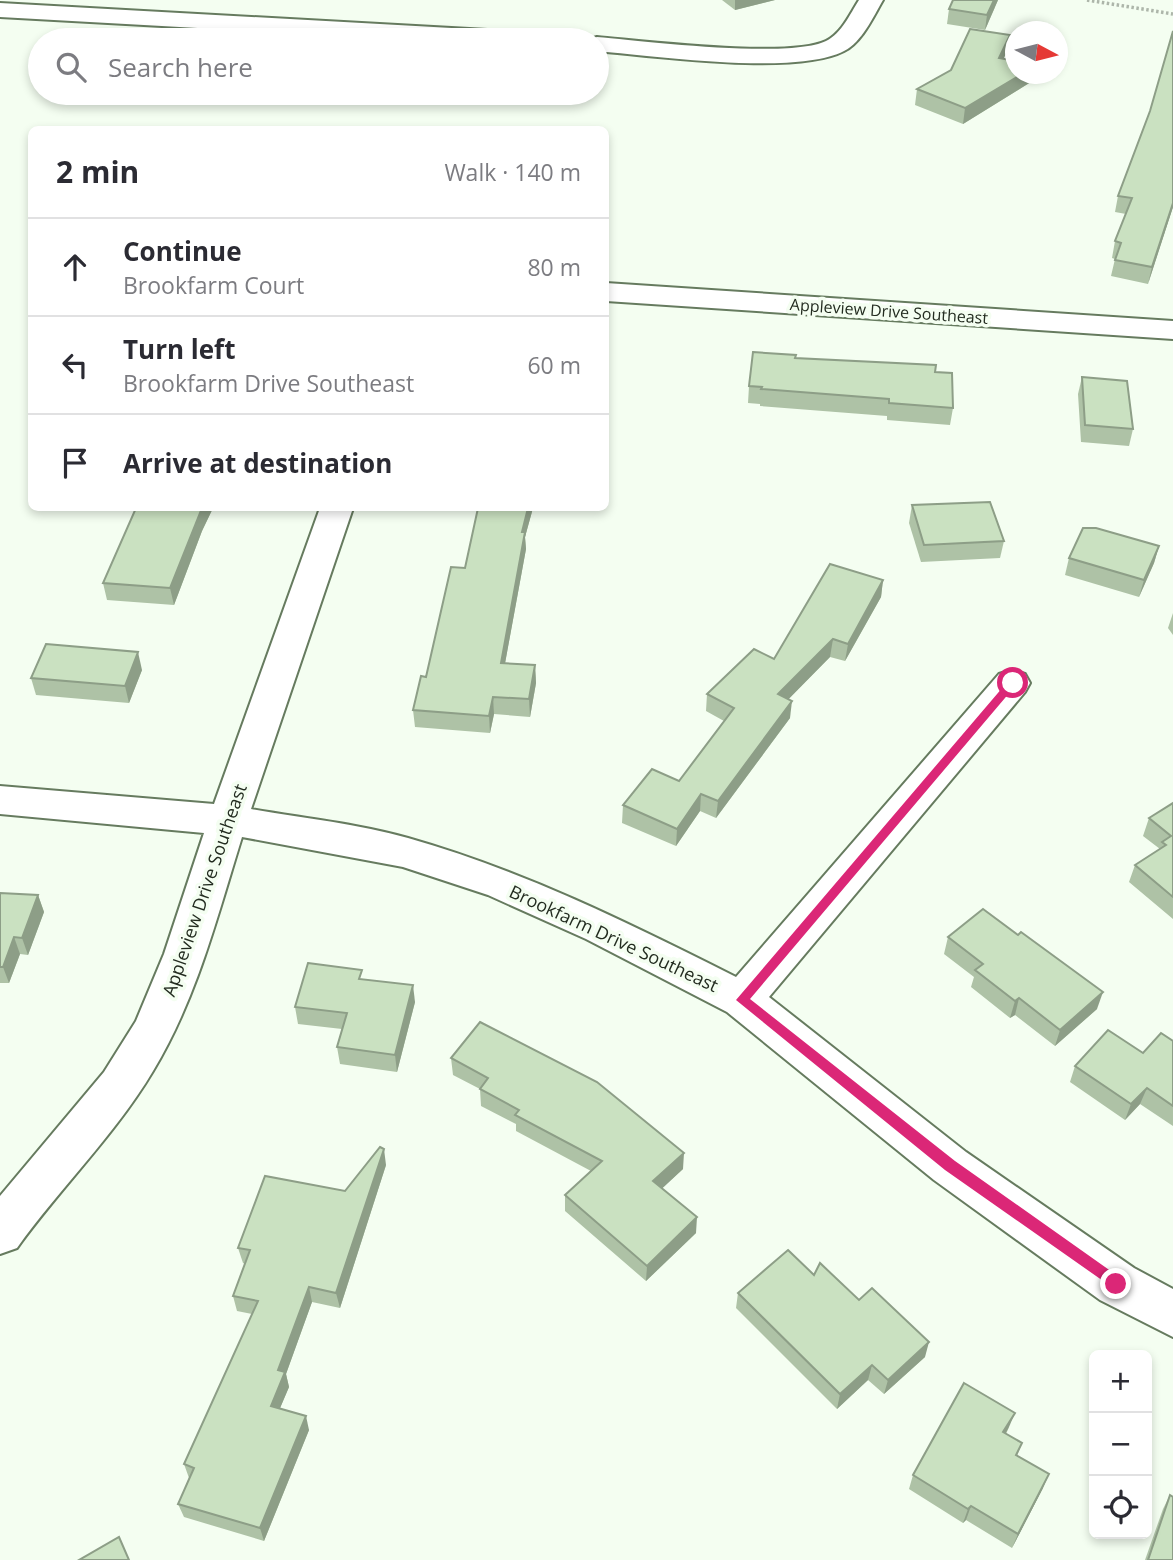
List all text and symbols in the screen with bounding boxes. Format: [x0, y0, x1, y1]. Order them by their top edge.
north arrow [1005, 21, 1068, 84]
search box [28, 28, 609, 105]
icon: search [52, 48, 90, 86]
text: Search here [108, 49, 253, 85]
text: 2 min [56, 151, 139, 192]
text: Walk · 140 m [444, 156, 581, 188]
text: Continue [123, 233, 242, 269]
icon: ahead [56, 248, 94, 286]
text: 80 m [527, 251, 581, 283]
text: Brookfarm Court [123, 269, 304, 301]
street label: Appleview Drive Southeast [789, 293, 989, 329]
text: Turn left [123, 331, 235, 367]
icon: left [56, 346, 94, 384]
text: 60 m [527, 349, 581, 381]
text: Brookfarm Drive Southeast [123, 367, 414, 399]
icon: arrive [56, 444, 94, 482]
text: Arrive at destination [123, 445, 392, 481]
route start [997, 667, 1028, 698]
street label: Appleview Drive Southeast [156, 780, 252, 1000]
street label: Brookfarm Drive Southeast [506, 879, 722, 997]
route end [1100, 1268, 1131, 1299]
map controls [1089, 1350, 1152, 1539]
button: + [1089, 1350, 1152, 1413]
button: − [1089, 1413, 1152, 1476]
button: locate [1089, 1476, 1152, 1539]

